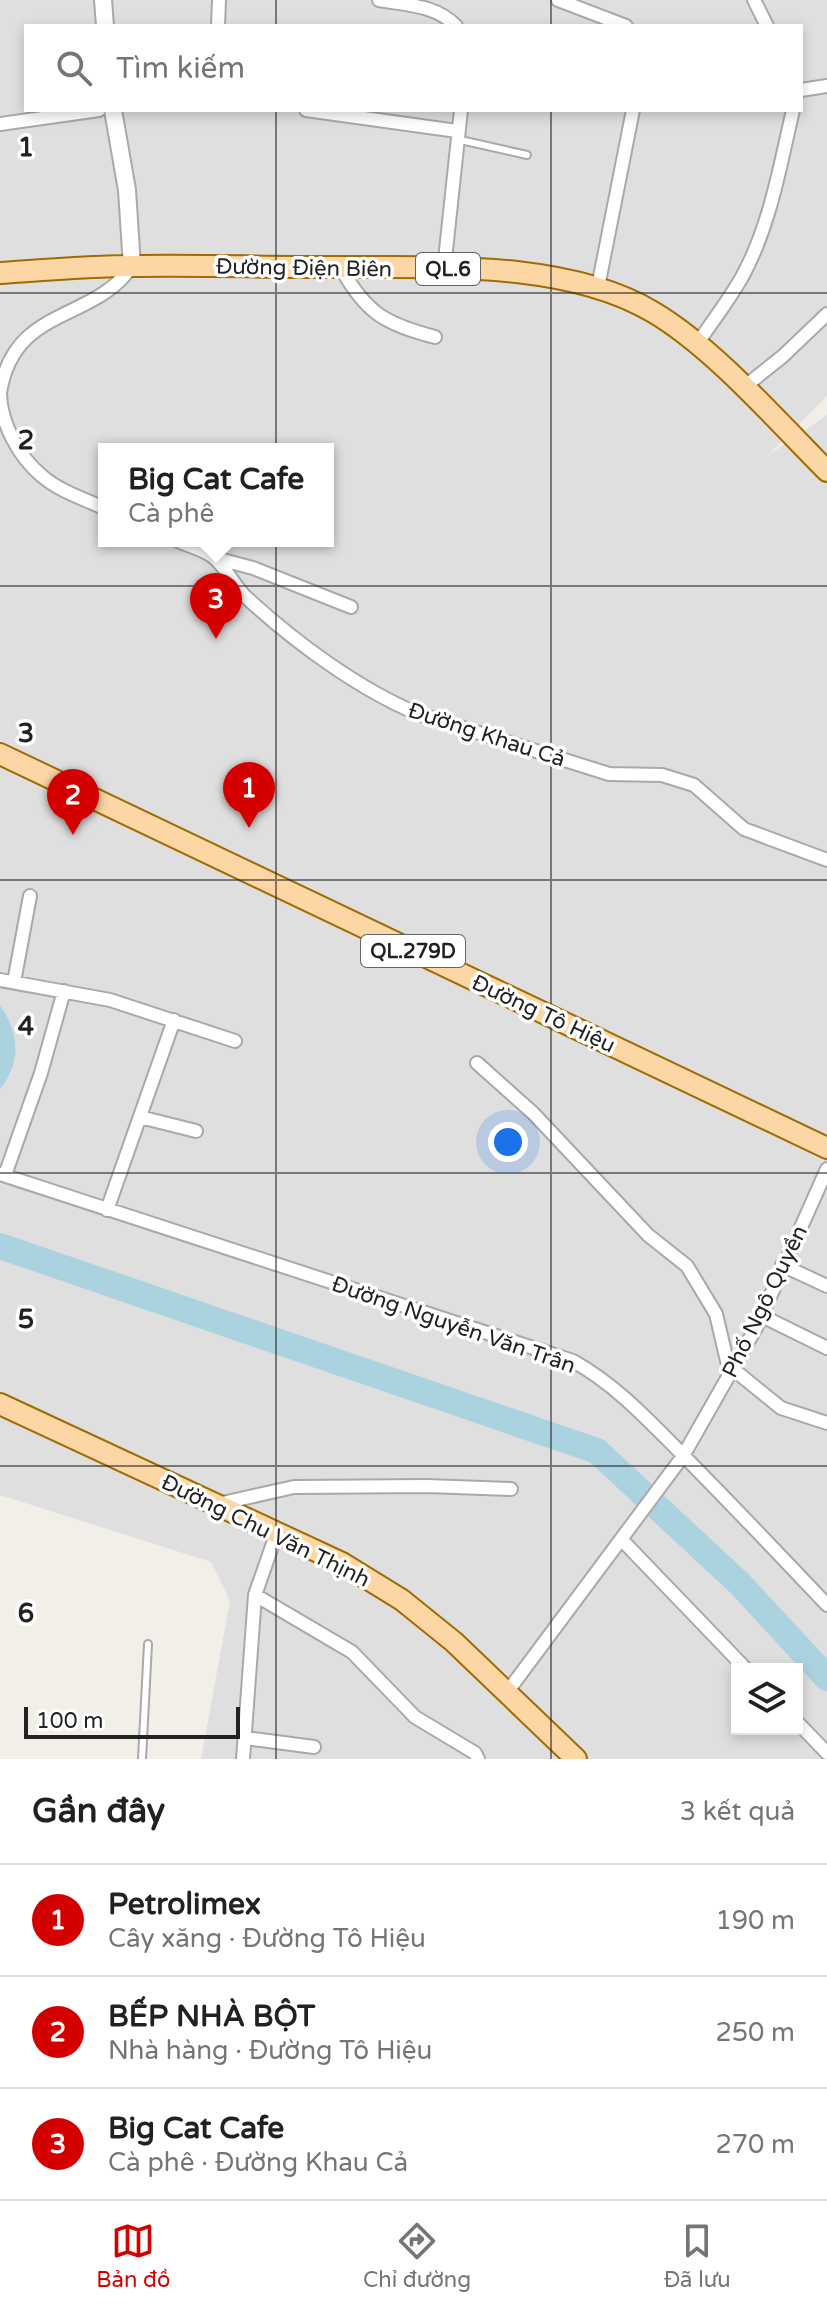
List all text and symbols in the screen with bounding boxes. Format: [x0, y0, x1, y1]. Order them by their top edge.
search box [24, 24, 803, 112]
icon: search [52, 46, 96, 90]
text: Tìm kiếm [116, 50, 245, 87]
text: 1 [18, 132, 34, 163]
street label: Đường Điện Biên [216, 253, 392, 283]
road number: QL.6 [416, 253, 480, 285]
text: 2 [18, 425, 34, 456]
popup [98, 443, 334, 547]
text: Big Cat Cafe [128, 461, 304, 498]
text: Cà phê [128, 498, 214, 529]
pin: 3 [190, 573, 242, 639]
street label: Đường Khau Cả [405, 697, 569, 773]
text: 3 [18, 718, 34, 749]
pin: 1 [223, 762, 275, 828]
pin: 2 [47, 769, 99, 835]
road number: QL.279D [361, 935, 465, 967]
street label: Đường Tô Hiệu [468, 969, 619, 1058]
text: 4 [18, 1011, 34, 1042]
your location [488, 1122, 528, 1162]
street label: Phố Ngô Quyền [717, 1221, 813, 1382]
street label: Đường Nguyễn Văn Trân [328, 1271, 579, 1379]
text: 5 [18, 1304, 34, 1335]
street label: Đường Chu Văn Thịnh [157, 1469, 374, 1593]
text: 6 [18, 1598, 34, 1629]
map controls [731, 1663, 803, 1735]
button: layers [731, 1663, 803, 1735]
scale bar [24, 1703, 240, 1739]
text: 100 m [36, 1708, 103, 1734]
text: Gần đây [32, 1791, 165, 1832]
text: 3 kết quả [680, 1796, 795, 1827]
text: Petrolimex [108, 1886, 261, 1923]
text: 1 [50, 1905, 66, 1936]
text: 190 m [715, 1905, 795, 1936]
text: Cây xăng · Đường Tô Hiệu [108, 1923, 426, 1954]
text: BẾP NHÀ BỘT [108, 1998, 315, 2035]
text: 2 [50, 2017, 66, 2048]
text: 250 m [715, 2017, 795, 2048]
text: Nhà hàng · Đường Tô Hiệu [108, 2035, 432, 2066]
text: Big Cat Cafe [108, 2110, 284, 2147]
text: 3 [50, 2129, 66, 2160]
text: 270 m [715, 2129, 795, 2160]
text: Cà phê · Đường Khau Cả [108, 2147, 408, 2178]
tab: Bản đồ [96, 2219, 170, 2293]
tab: Chỉ đường [363, 2219, 471, 2293]
tab: Đã lưu [664, 2219, 731, 2293]

